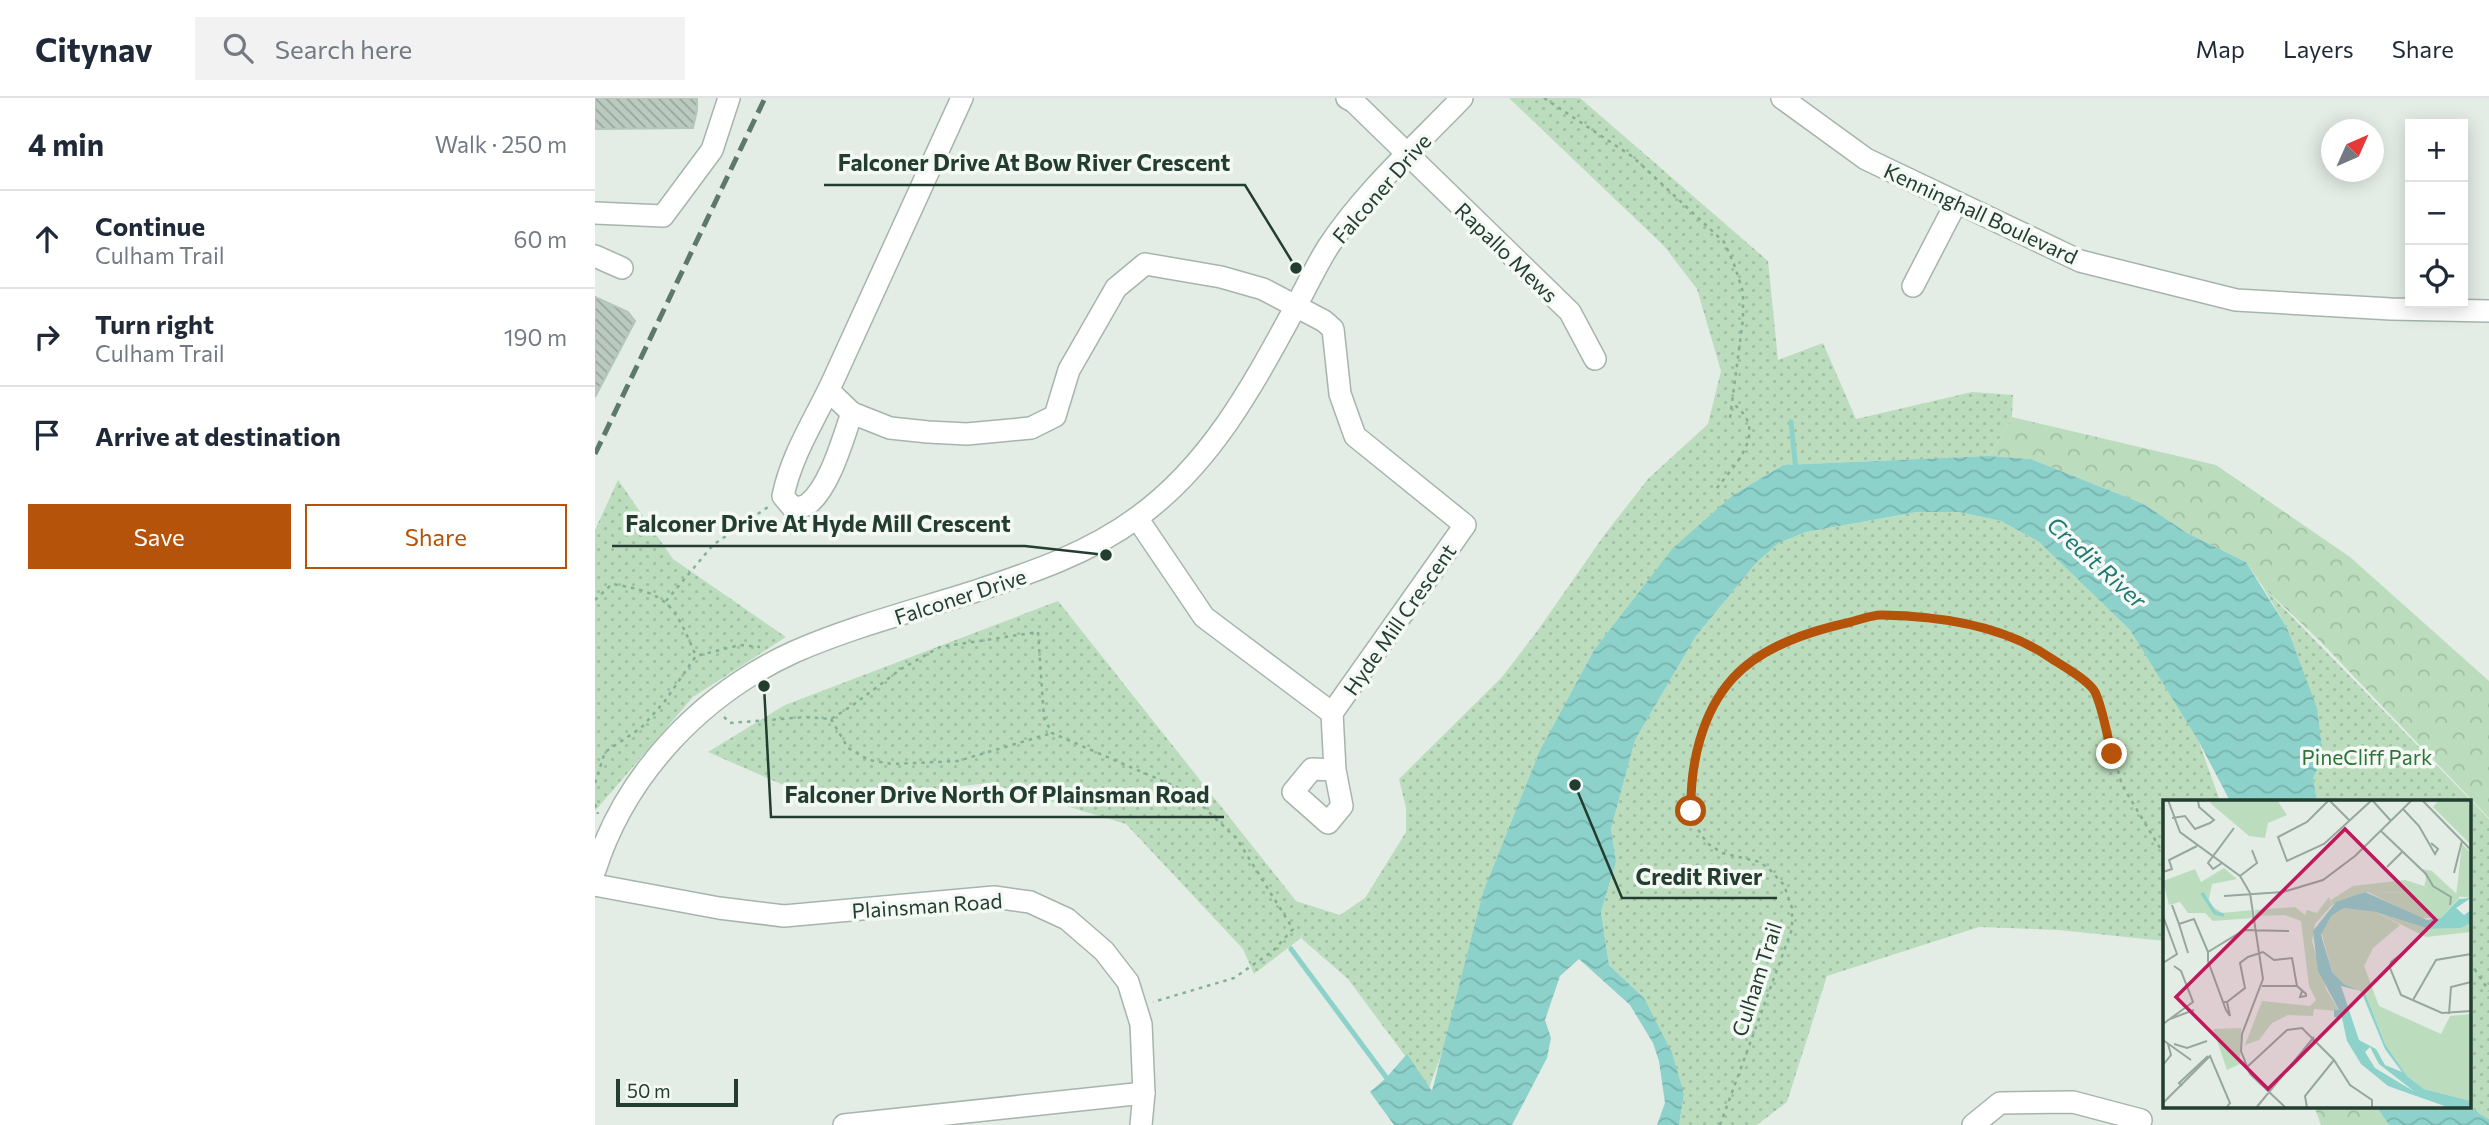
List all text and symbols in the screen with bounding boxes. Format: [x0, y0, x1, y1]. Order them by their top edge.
search box [195, 17, 685, 80]
text: Citynav [35, 28, 153, 69]
icon: search [219, 29, 257, 67]
text: Search here [275, 33, 412, 64]
text: Map [2196, 34, 2245, 63]
text: Layers [2283, 34, 2354, 63]
text: Share [2392, 34, 2454, 63]
north arrow [2321, 119, 2384, 182]
map controls [2405, 119, 2468, 308]
button: + [2405, 119, 2468, 182]
text: 4 min [28, 125, 104, 162]
street label: Falconer Drive [1327, 128, 1435, 248]
text: Walk · 250 m [435, 130, 567, 158]
callout: Falconer Drive At Bow River Crescent [824, 141, 1245, 185]
text: Falconer Drive At Bow River Crescent [838, 148, 1231, 176]
street label: Kenninghall Boulevard [1880, 157, 2082, 269]
button: − [2405, 182, 2468, 245]
street label: Rapallo Mews [1451, 197, 1563, 307]
text: Continue [95, 210, 205, 241]
icon: ahead [28, 220, 66, 258]
text: 60 m [514, 225, 567, 253]
text: Culham Trail [95, 241, 225, 269]
button: locate [2405, 245, 2468, 308]
text: Turn right [95, 308, 214, 339]
icon: right [28, 318, 66, 356]
text: 190 m [504, 323, 567, 351]
text: Culham Trail [95, 339, 225, 367]
icon: arrive [28, 416, 66, 454]
text: Arrive at destination [95, 420, 341, 451]
callout: Falconer Drive At Hyde Mill Crescent [612, 502, 1025, 546]
button: Save [28, 504, 291, 569]
button: Share [305, 504, 567, 569]
text: Falconer Drive At Hyde Mill Crescent [625, 509, 1011, 537]
water label: Credit River [2042, 510, 2153, 614]
street label: Hyde Mill Crescent [1337, 539, 1461, 699]
street label: Falconer Drive [891, 563, 1029, 629]
route end [2096, 738, 2127, 769]
park label: PineCliff Park [2302, 744, 2432, 769]
callout: Falconer Drive North Of Plainsman Road [771, 773, 1224, 817]
text: Falconer Drive North Of Plainsman Road [784, 780, 1210, 808]
route start [1675, 795, 1706, 826]
inset map [2163, 800, 2471, 1108]
callout: Credit River [1622, 854, 1777, 898]
text: Credit River [1636, 862, 1763, 890]
street label: Plainsman Road [851, 887, 1003, 923]
street label: Culham Trail [1726, 919, 1786, 1039]
scale bar [616, 1076, 739, 1108]
text: 50 m [627, 1079, 671, 1102]

